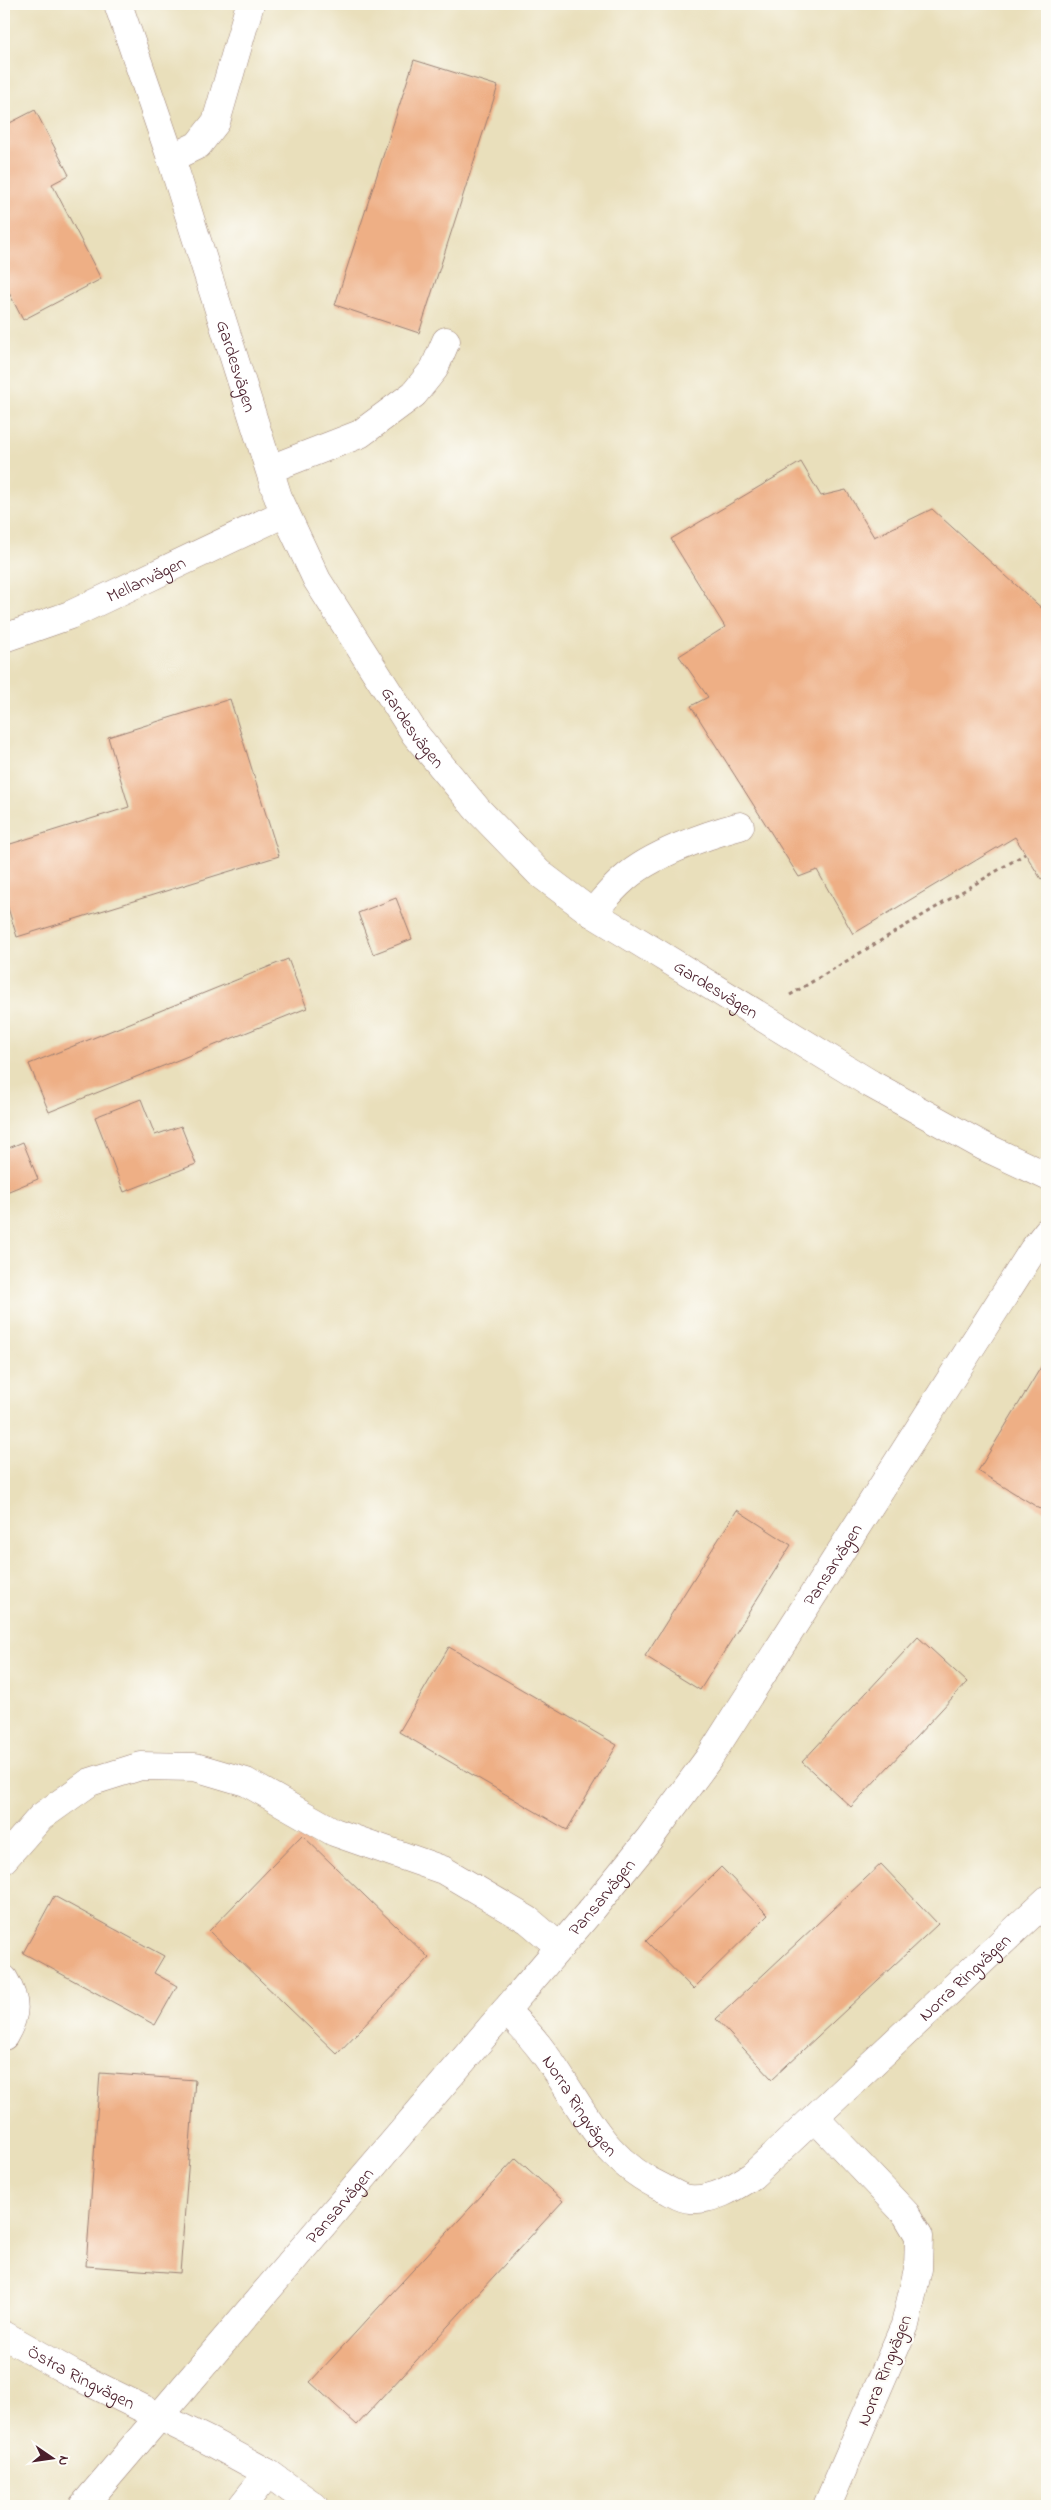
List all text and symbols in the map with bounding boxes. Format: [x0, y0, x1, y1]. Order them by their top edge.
street label: Gardesvägen [208, 317, 262, 416]
street label: Mellanvägen [103, 551, 191, 611]
street label: Gardesvägen [373, 682, 450, 775]
street label: Gardesvägen [668, 955, 763, 1027]
street label: Pansarvägen [798, 1519, 870, 1612]
street label: Pansarvägen [563, 1854, 643, 1943]
street label: Norra Ringvägen [914, 1929, 1018, 2029]
street label: Norra Ringvägen [534, 2050, 622, 2164]
street label: Pansarvägen [301, 2163, 381, 2251]
street label: Norra Ringvägen [852, 2311, 921, 2431]
street label: Östra Ringvägen [22, 2340, 139, 2418]
north arrow [28, 2432, 78, 2482]
text: N [52, 2454, 74, 2468]

